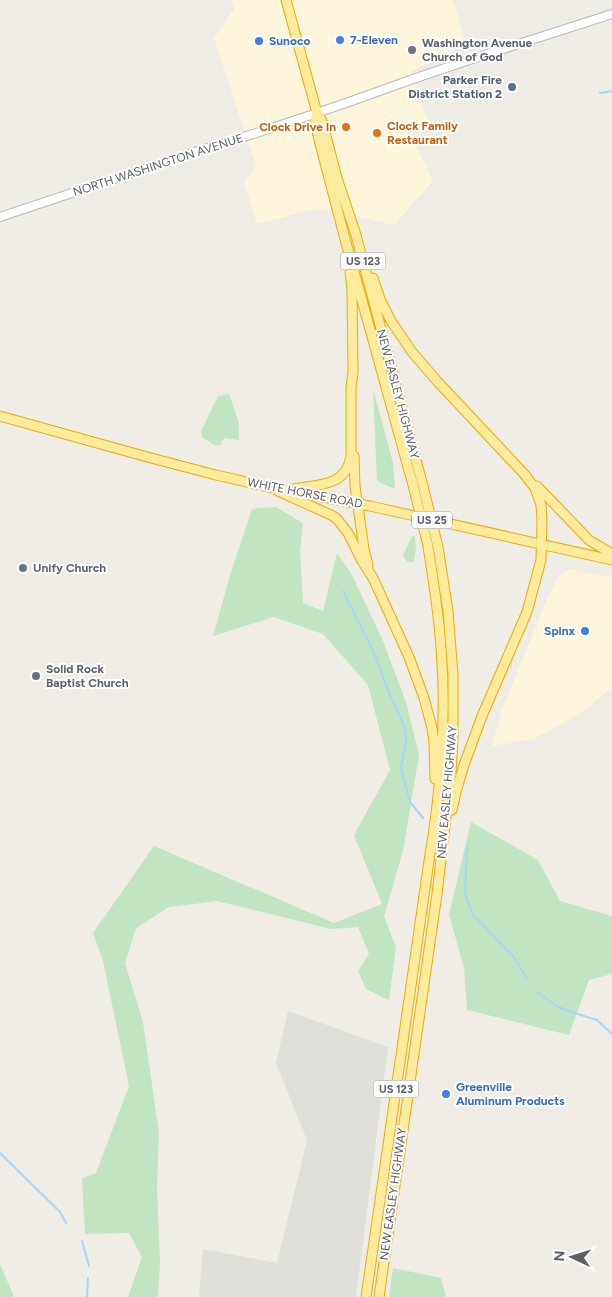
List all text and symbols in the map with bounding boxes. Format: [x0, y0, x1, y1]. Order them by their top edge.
place label: 7-Eleven [350, 33, 398, 47]
place label: Sunoco [269, 34, 310, 48]
marker: 7-Eleven [334, 34, 346, 46]
marker: Sunoco [253, 35, 265, 47]
place label: Washington Avenue Church of God [422, 36, 532, 64]
marker: Washington Avenue Church of God [406, 44, 418, 56]
place label: Parker Fire District Station 2 [408, 73, 502, 101]
marker: Parker Fire District Station 2 [506, 81, 518, 93]
place label: Clock Family Restaurant [387, 119, 458, 147]
place label: Clock Drive In [259, 120, 336, 134]
marker: Clock Drive In [340, 121, 352, 133]
marker: Clock Family Restaurant [371, 127, 383, 139]
street label: NORTH WASHINGTON AVENUE [71, 131, 245, 199]
road number: US 123 [340, 252, 386, 270]
street label: NEW EASLEY HIGHWAY [374, 328, 422, 461]
street label: WHITE HORSE ROAD [246, 475, 364, 511]
road number: US 25 [412, 512, 452, 528]
place label: Unify Church [33, 561, 106, 575]
marker: Unify Church [17, 562, 29, 574]
place label: Spinx [544, 624, 576, 638]
marker: Spinx [579, 625, 591, 637]
place label: Solid Rock Baptist Church [46, 662, 129, 690]
marker: Solid Rock Baptist Church [30, 670, 42, 682]
street label: NEW EASLEY HIGHWAY [434, 724, 460, 859]
road number: US 123 [374, 1080, 418, 1098]
place label: Greenville Aluminum Products [456, 1080, 565, 1108]
marker: Greenville Aluminum Products [440, 1088, 452, 1100]
street label: NEW EASLEY HIGHWAY [377, 1126, 409, 1261]
north arrow [547, 1232, 597, 1282]
text: N [551, 1250, 568, 1262]

